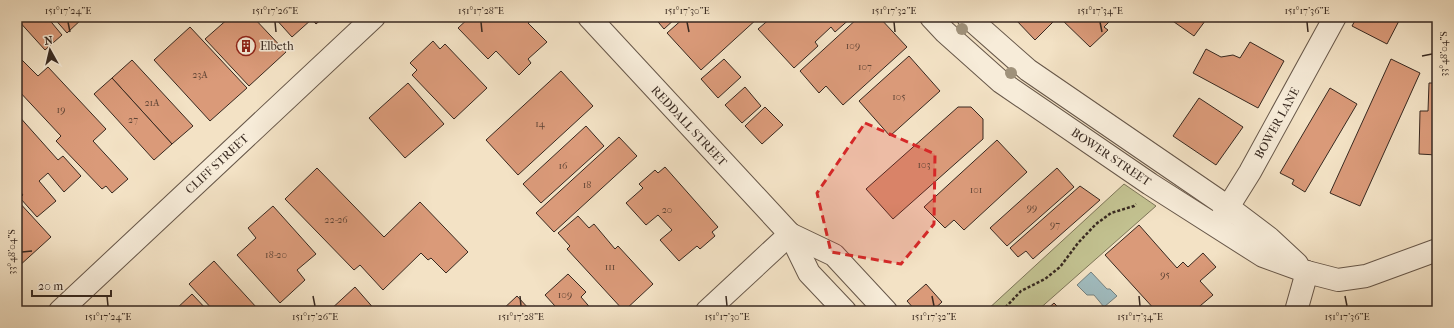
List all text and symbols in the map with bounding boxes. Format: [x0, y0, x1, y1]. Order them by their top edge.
text: 151°17'24"E [45, 5, 91, 17]
text: 151°17'26"E [252, 5, 298, 17]
text: 151°17'28"E [458, 5, 504, 17]
text: 151°17'30"E [664, 5, 710, 17]
text: 151°17'32"E [872, 5, 916, 17]
text: 151°17'34"E [1077, 5, 1123, 17]
text: 151°17'36"E [1284, 5, 1330, 17]
north arrow [30, 30, 70, 70]
text: 33°48'04"S [1438, 31, 1450, 77]
text: N [44, 33, 54, 48]
building icon: Elbeth [235, 35, 257, 57]
place label: Elbeth [260, 39, 294, 53]
house number: 109 [846, 40, 860, 52]
house number: 107 [858, 61, 872, 73]
house number: 23A [192, 69, 208, 81]
street label: REDDALL STREET [648, 83, 730, 170]
street label: BOWER LANE [1252, 85, 1302, 161]
house number: 105 [892, 91, 906, 103]
house number: 21A [144, 97, 160, 109]
house number: 19 [57, 104, 65, 116]
house number: 27 [128, 114, 138, 126]
house number: 14 [535, 118, 546, 130]
street label: BOWER STREET [1068, 125, 1154, 189]
street label: CLIFF STREET [183, 131, 252, 197]
house number: 103 [917, 159, 931, 171]
house number: 16 [559, 160, 568, 172]
house number: 18 [583, 179, 591, 191]
house number: 101 [970, 184, 982, 196]
house number: 99 [1027, 202, 1037, 214]
house number: 20 [662, 204, 672, 216]
house number: 22-26 [324, 214, 348, 226]
house number: 97 [1050, 219, 1060, 231]
text: 33°48'04"S [6, 229, 18, 275]
house number: 18-20 [265, 249, 287, 261]
house number: 111 [605, 261, 615, 273]
house number: 95 [1160, 269, 1170, 281]
scale bar [32, 272, 111, 298]
text: 20 m [38, 279, 63, 293]
house number: 109 [558, 289, 572, 301]
text: 151°17'24"E [85, 311, 131, 323]
text: 151°17'26"E [292, 311, 338, 323]
text: 151°17'28"E [498, 311, 544, 323]
text: 151°17'30"E [704, 311, 750, 323]
text: 151°17'32"E [912, 311, 956, 323]
text: 151°17'34"E [1117, 311, 1163, 323]
text: 151°17'36"E [1324, 311, 1370, 323]

